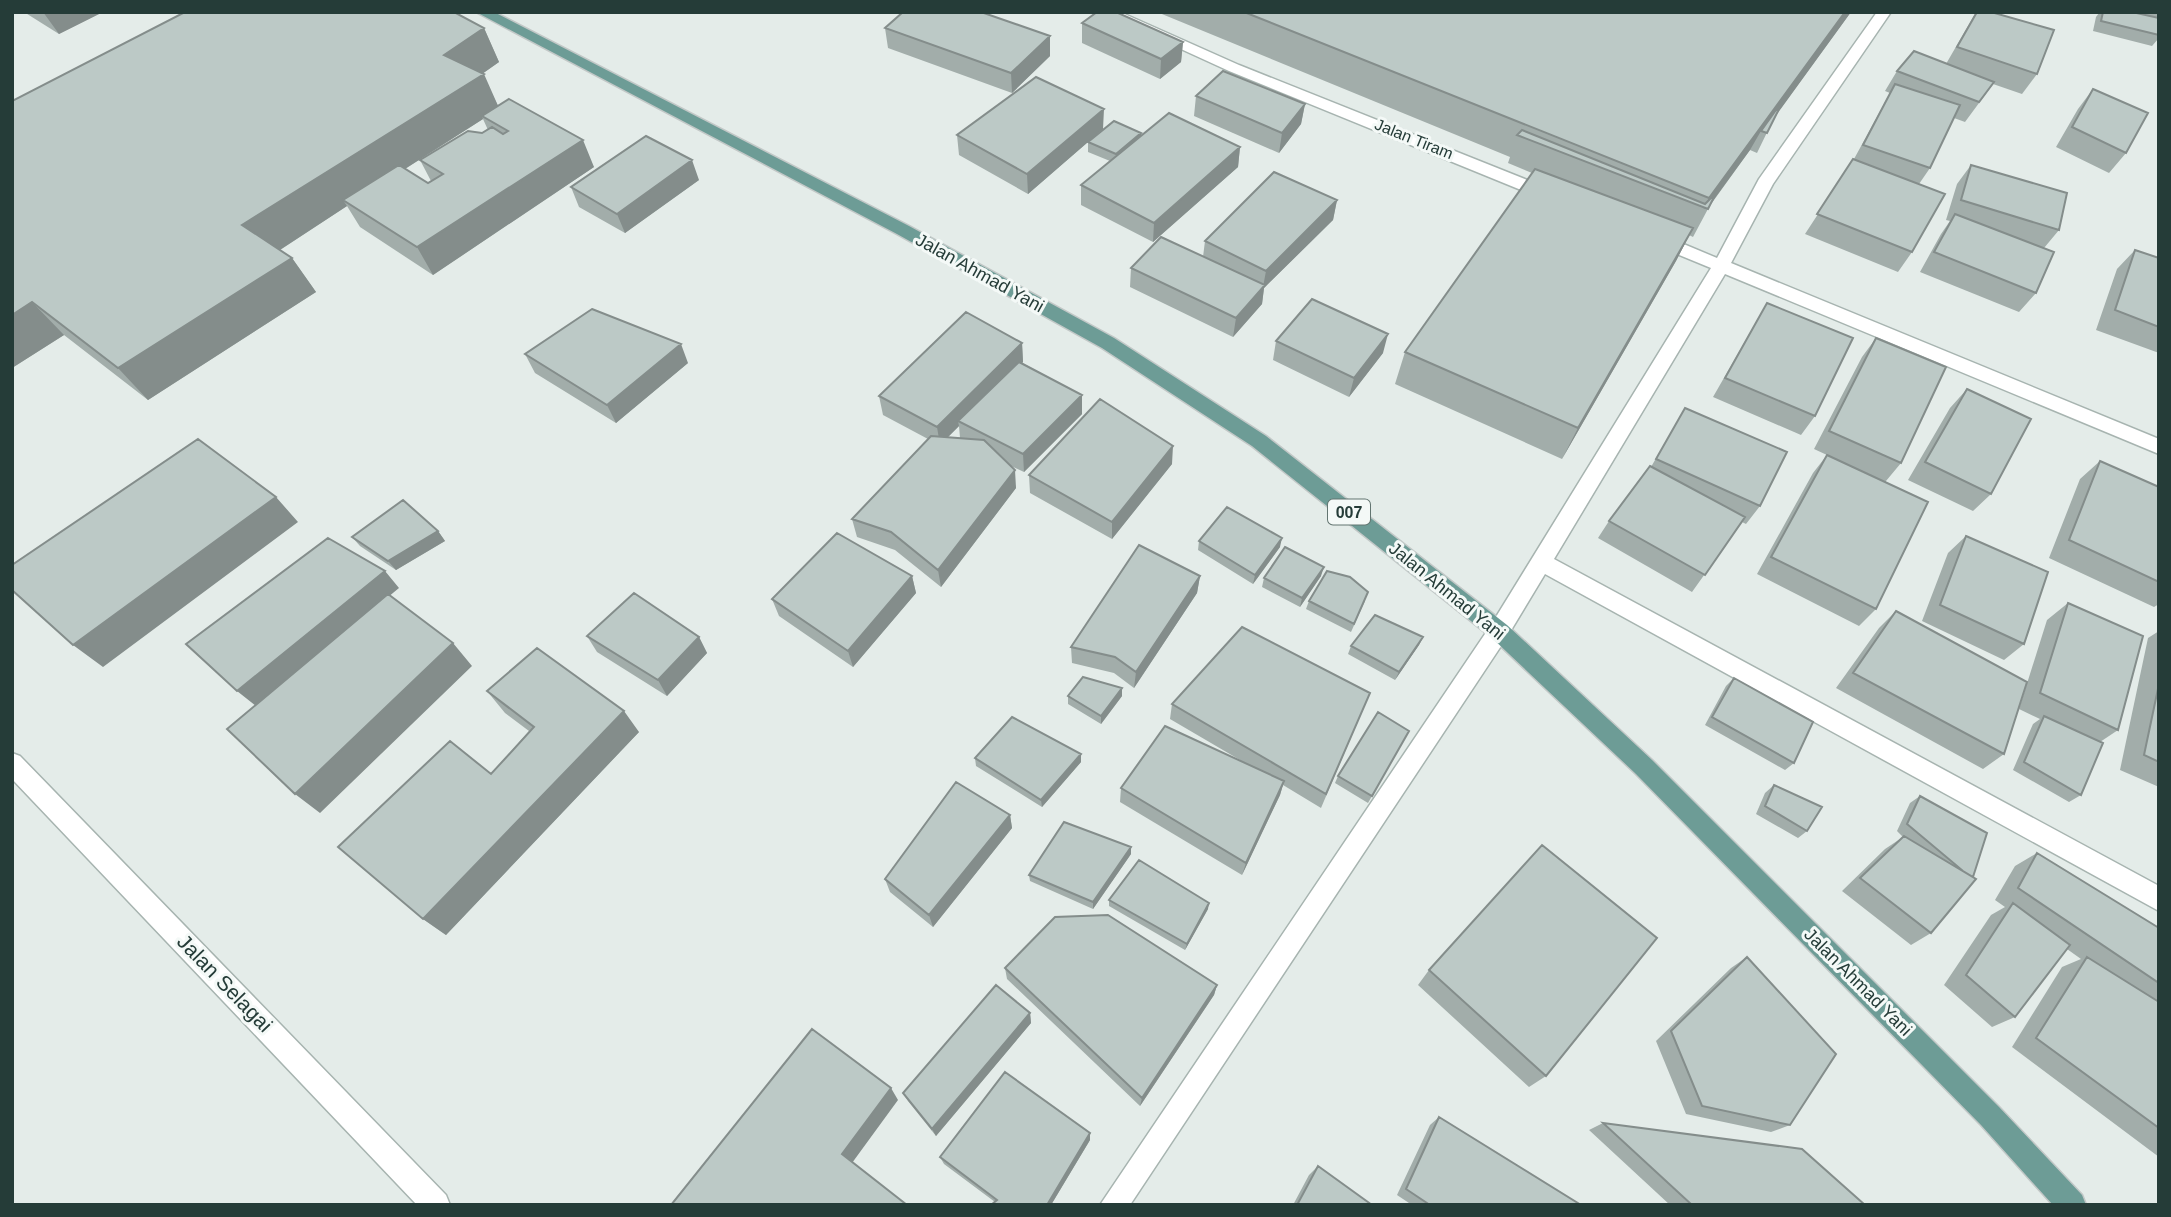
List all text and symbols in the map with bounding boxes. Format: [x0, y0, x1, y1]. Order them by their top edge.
street label: Jalan Tiram [1372, 116, 1456, 162]
street label: Jalan Ahmad Yani [912, 229, 1048, 317]
road number: 007 [1328, 499, 1370, 524]
street label: Jalan Ahmad Yani [1385, 538, 1509, 644]
street label: Jalan Ahmad Yani [1800, 924, 1916, 1040]
street label: Jalan Selagai [173, 930, 277, 1036]

